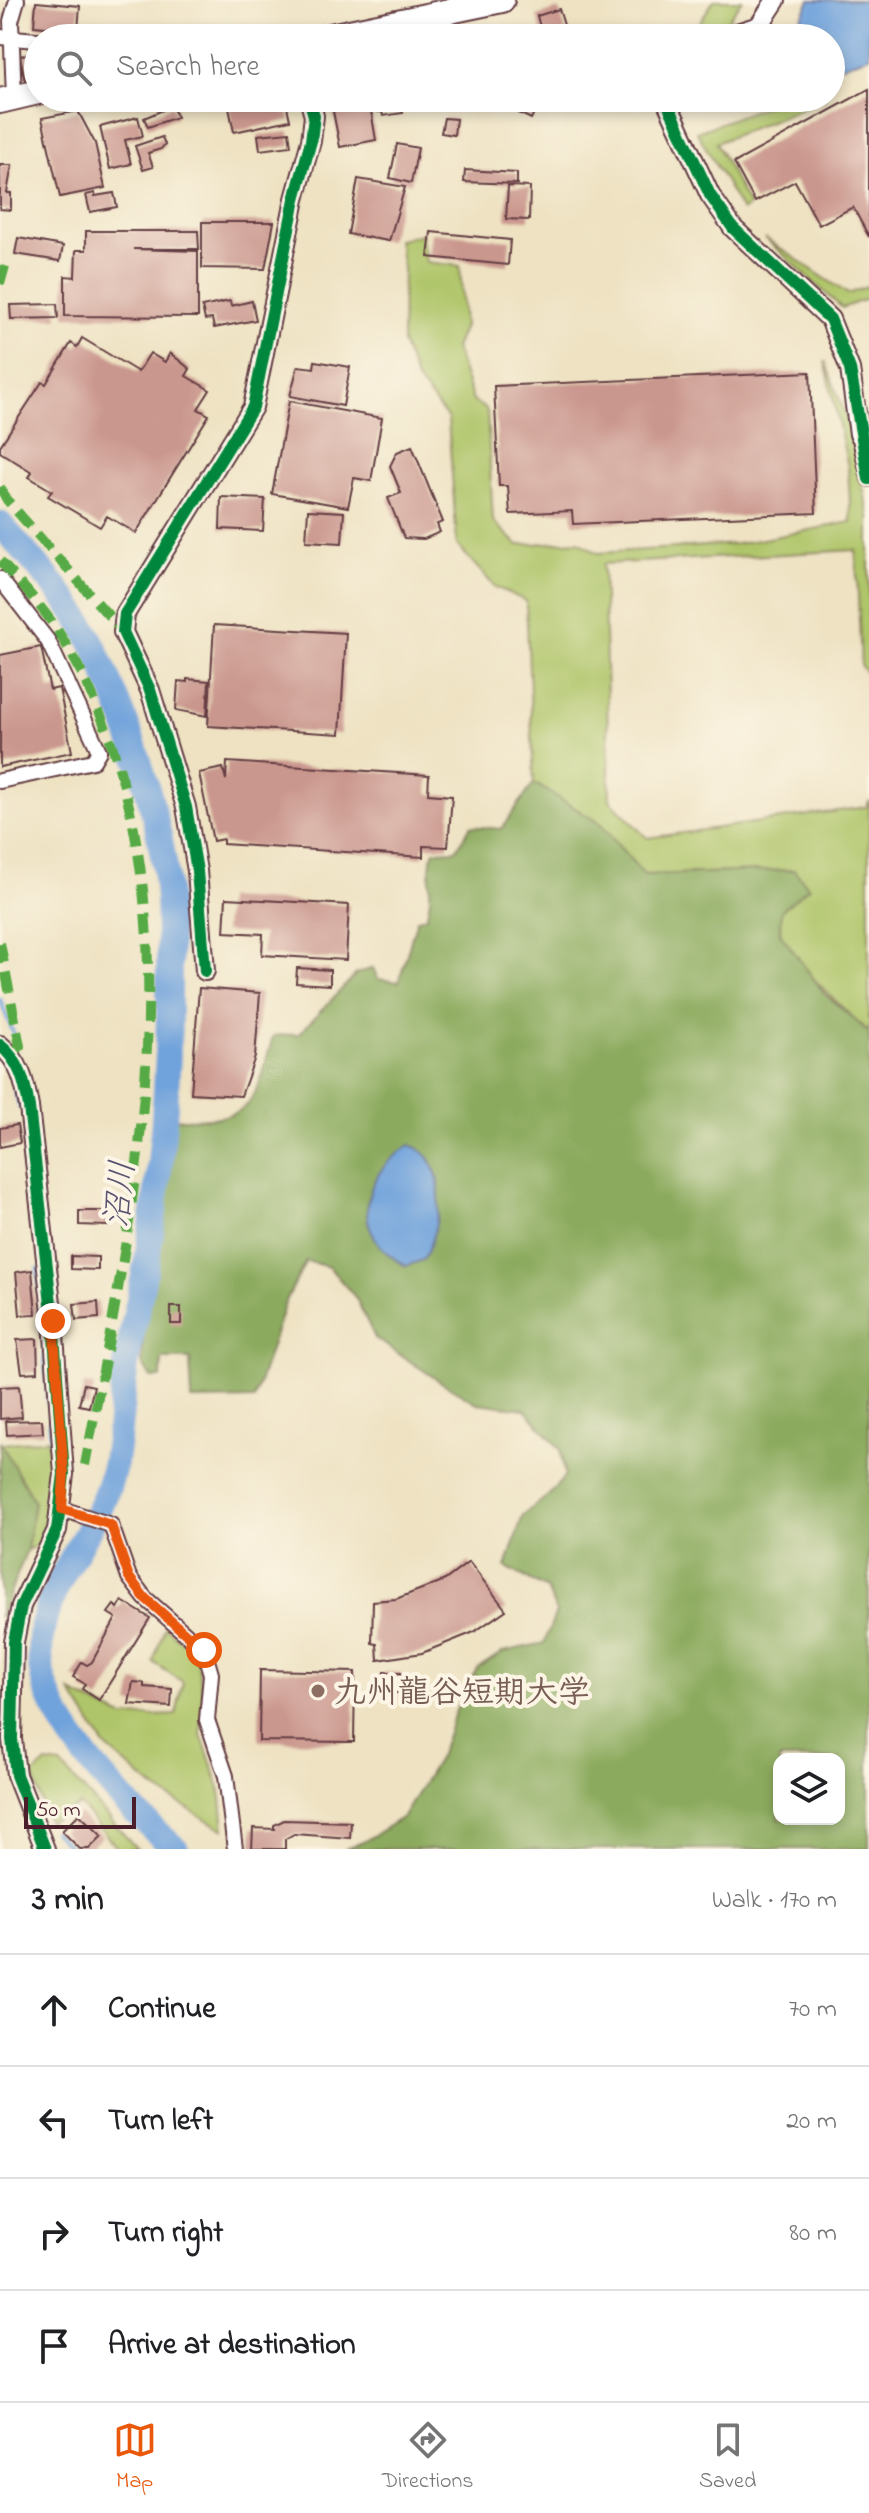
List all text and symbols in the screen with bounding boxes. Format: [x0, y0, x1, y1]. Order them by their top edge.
search box [24, 24, 845, 112]
icon: search [52, 46, 96, 90]
text: Search here [116, 46, 260, 90]
water label: 沼川 [94, 1158, 150, 1231]
route end [35, 1303, 71, 1339]
route start [186, 1632, 222, 1668]
place label: 九州龍谷短期大学 [334, 1671, 590, 1718]
marker: 九州龍谷短期大学 [309, 1682, 327, 1700]
map controls [773, 1753, 845, 1825]
button: layers [773, 1753, 845, 1825]
scale bar [24, 1793, 136, 1829]
text: 50 m [36, 1795, 81, 1827]
text: 3 min [32, 1876, 104, 1926]
text: Walk · 170 m [712, 1882, 837, 1920]
icon: ahead [32, 1988, 76, 2032]
text: Continue [108, 1988, 216, 2032]
text: 70 m [788, 1991, 837, 2029]
icon: left [32, 2100, 76, 2144]
text: Turn left [108, 2100, 213, 2144]
text: 20 m [786, 2103, 837, 2141]
icon: right [32, 2212, 76, 2256]
text: Turn right [108, 2212, 223, 2256]
text: 80 m [789, 2215, 837, 2253]
icon: arrive [32, 2324, 76, 2368]
text: Arrive at destination [108, 2324, 356, 2368]
tab: Map [113, 2418, 157, 2498]
tab: Directions [382, 2418, 474, 2498]
tab: Saved [699, 2418, 756, 2498]

